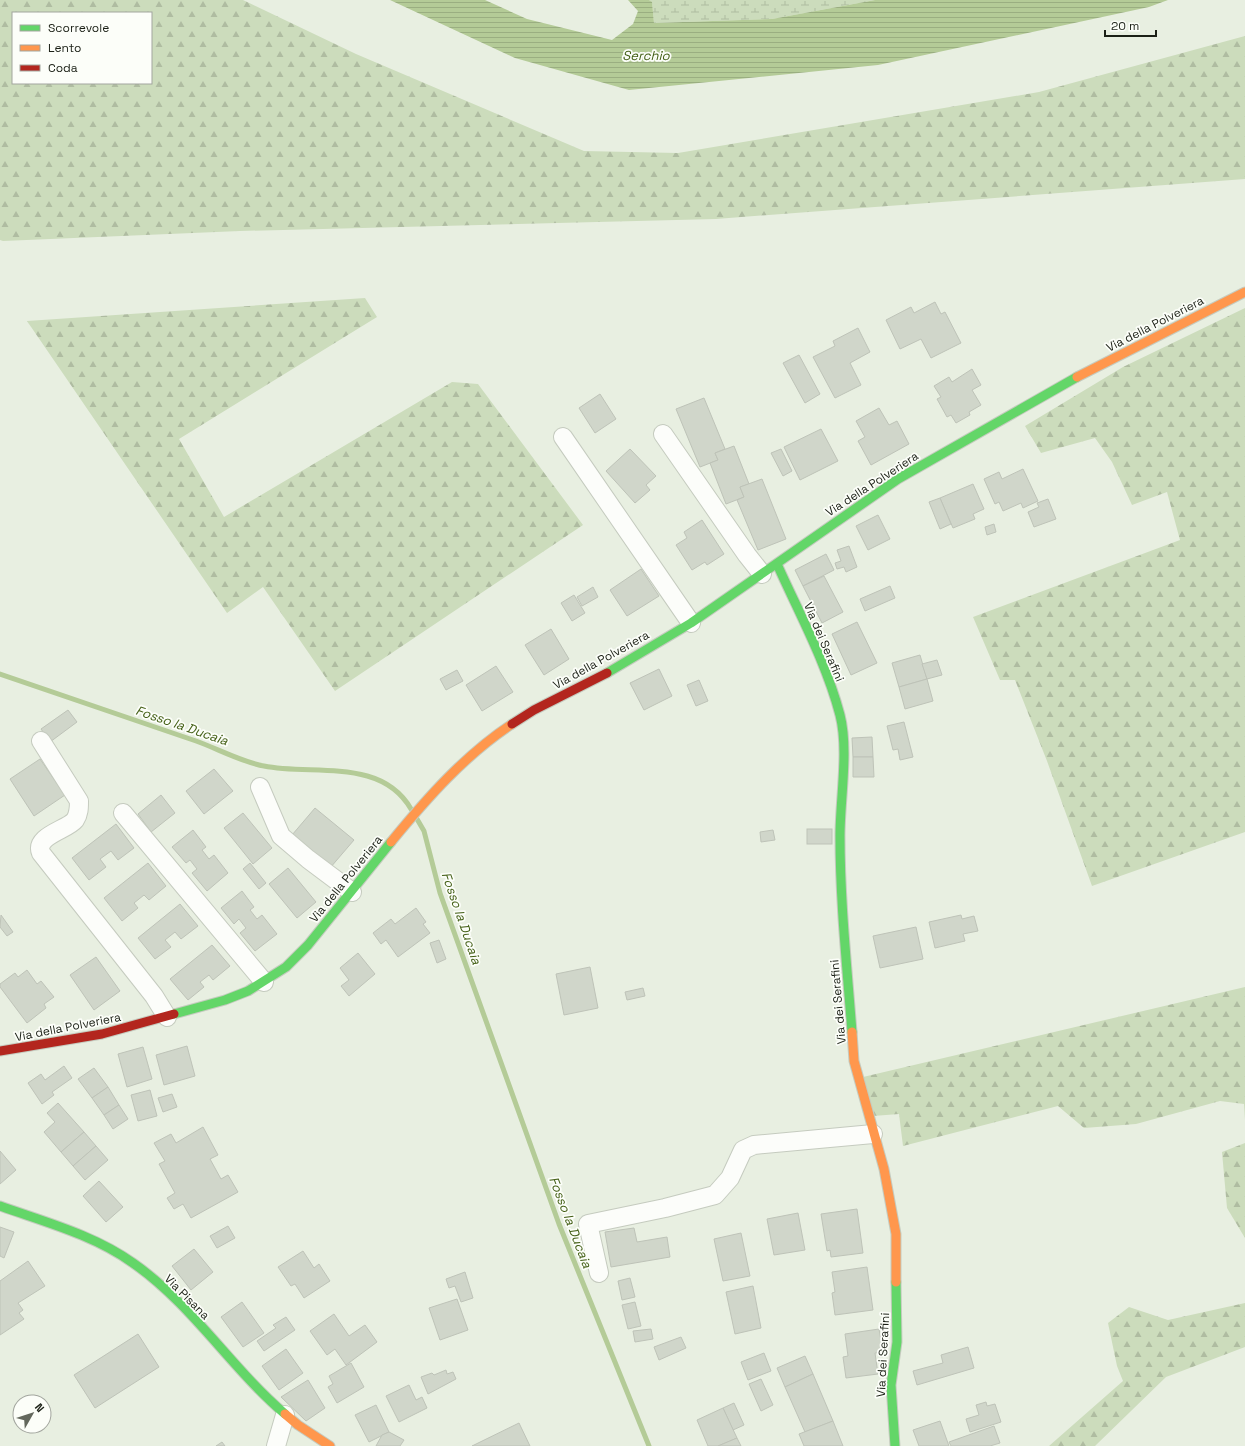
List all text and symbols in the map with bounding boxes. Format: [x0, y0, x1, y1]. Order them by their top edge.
legend [12, 12, 152, 84]
scale bar [1105, 12, 1156, 38]
text: 20 m [1111, 18, 1139, 34]
text: Scorrevole [48, 20, 109, 36]
text: Lento [48, 40, 82, 56]
water label: Serchio [622, 47, 671, 64]
text: Coda [48, 60, 78, 76]
street label: Via della Polveriera [1103, 292, 1207, 356]
street label: Via della Polveriera [823, 448, 922, 520]
street label: Via dei Serafini [800, 600, 848, 684]
street label: Via della Polveriera [550, 627, 652, 693]
water label: Fosso la Ducaia [133, 702, 231, 749]
street label: Via della Polveriera [306, 832, 386, 926]
water label: Fosso la Ducaia [438, 870, 485, 967]
street label: Via dei Serafini [826, 959, 850, 1045]
street label: Via della Polveriera [14, 1009, 122, 1045]
water label: Fosso la Ducaia [545, 1174, 596, 1271]
street label: Via Pisana [161, 1271, 213, 1323]
street label: Via dei Serafini [873, 1312, 893, 1398]
north arrow [12, 1394, 52, 1434]
text: N [32, 1400, 48, 1415]

